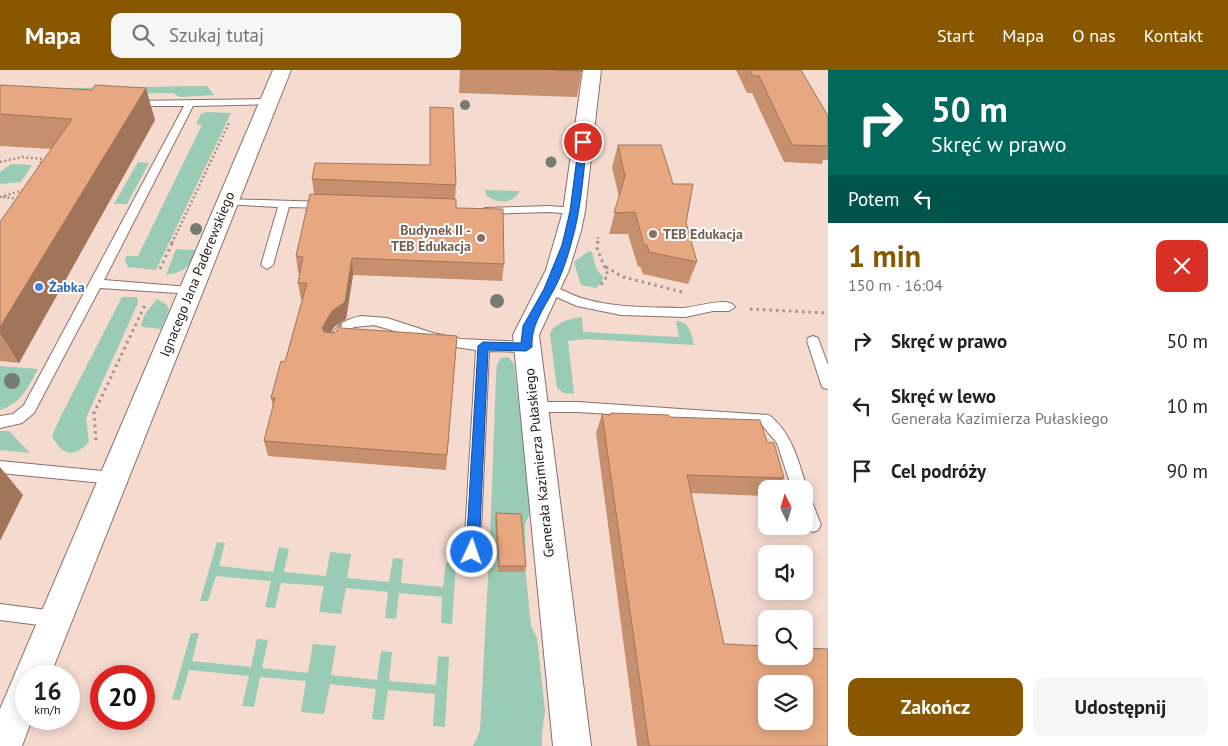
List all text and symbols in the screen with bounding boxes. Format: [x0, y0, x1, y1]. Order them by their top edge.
search box [111, 13, 461, 58]
text: Mapa [25, 20, 81, 51]
icon: search [129, 21, 157, 49]
text: Szukaj tutaj [169, 23, 264, 47]
text: Start [937, 24, 974, 47]
text: Mapa [1002, 24, 1044, 47]
text: O nas [1072, 24, 1116, 47]
text: Kontakt [1144, 24, 1203, 47]
text: 50 m [931, 86, 1008, 132]
icon: right [848, 90, 913, 155]
pin [562, 121, 604, 163]
icon: arrive [569, 128, 597, 156]
text: Skręć w prawo [931, 130, 1066, 158]
icon: left [909, 185, 937, 213]
text: Potem [848, 187, 899, 211]
street label: Ignacego Jana Paderewskiego [156, 189, 238, 359]
place label: Budynek II - TEB Edukacja [391, 221, 471, 255]
place label: TEB Edukacja [663, 225, 743, 243]
marker: TEB Edukacja [647, 228, 659, 240]
marker: Budynek II - TEB Edukacja [475, 232, 487, 244]
text: 1 min [848, 236, 921, 275]
button: close [1156, 240, 1208, 292]
text: 150 m · 16:04 [848, 275, 943, 295]
place label: Żabka [49, 278, 85, 296]
marker: Żabka [33, 281, 45, 293]
icon: right [848, 327, 876, 355]
text: Skręć w prawo [891, 329, 1007, 353]
text: 50 m [1167, 329, 1208, 353]
street label: Generała Kazimierza Pułaskiego [520, 367, 558, 559]
text: Skręć w lewo [891, 384, 996, 408]
icon: left [848, 392, 876, 420]
text: 10 m [1167, 394, 1208, 418]
text: Generała Kazimierza Pułaskiego [891, 408, 1108, 428]
icon: arrive [848, 457, 876, 485]
text: Cel podróży [891, 459, 986, 483]
text: 90 m [1167, 459, 1208, 483]
north arrow [758, 480, 812, 535]
map controls [758, 480, 813, 730]
position arrow [445, 525, 497, 577]
button: sound [758, 545, 813, 600]
button: search [758, 610, 813, 665]
speed limit sign: 20 [90, 665, 155, 730]
text: 16 [33, 675, 62, 707]
button: layers [758, 675, 813, 730]
button: Zakończ [848, 678, 1023, 736]
button: Udostępnij [1033, 678, 1208, 736]
text: km/h [34, 702, 61, 717]

